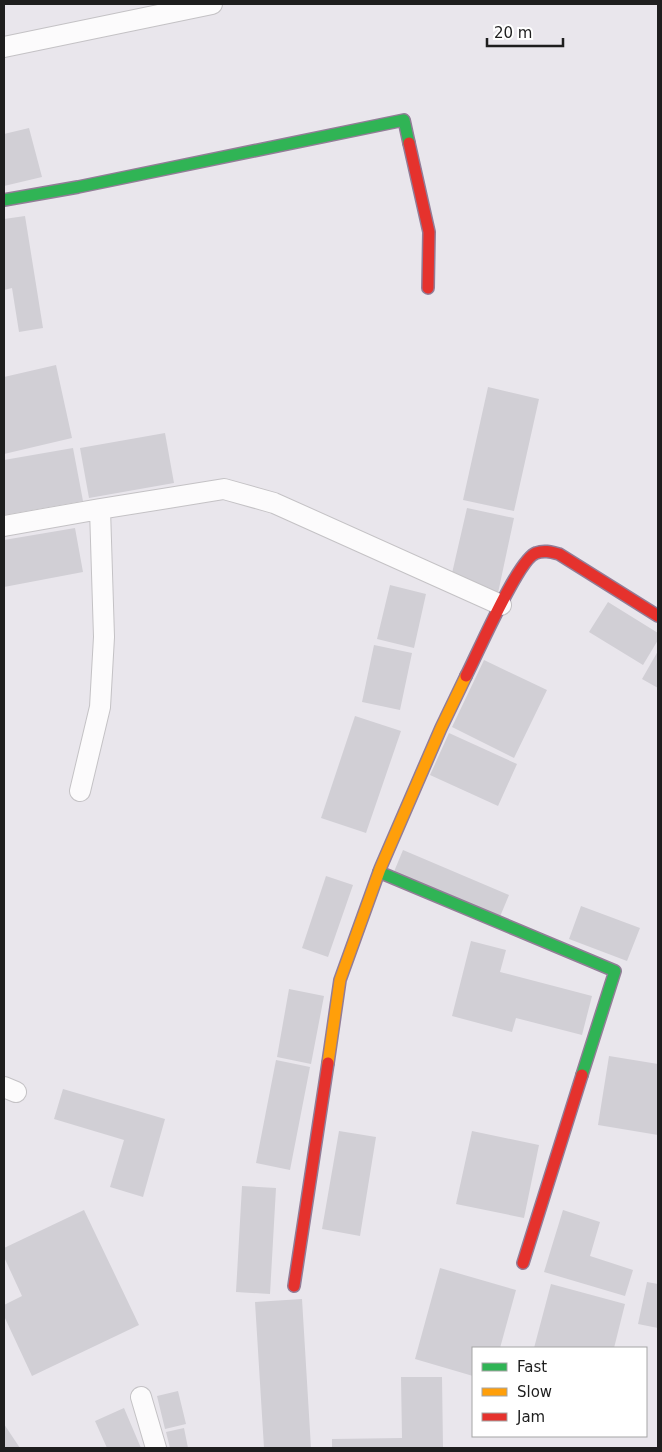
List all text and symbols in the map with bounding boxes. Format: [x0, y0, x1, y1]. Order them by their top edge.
scale bar [487, 15, 563, 47]
text: 20 m [494, 24, 532, 42]
legend [472, 1347, 647, 1437]
text: Fast [517, 1358, 547, 1376]
text: Slow [517, 1383, 552, 1401]
text: Jam [516, 1408, 545, 1426]

